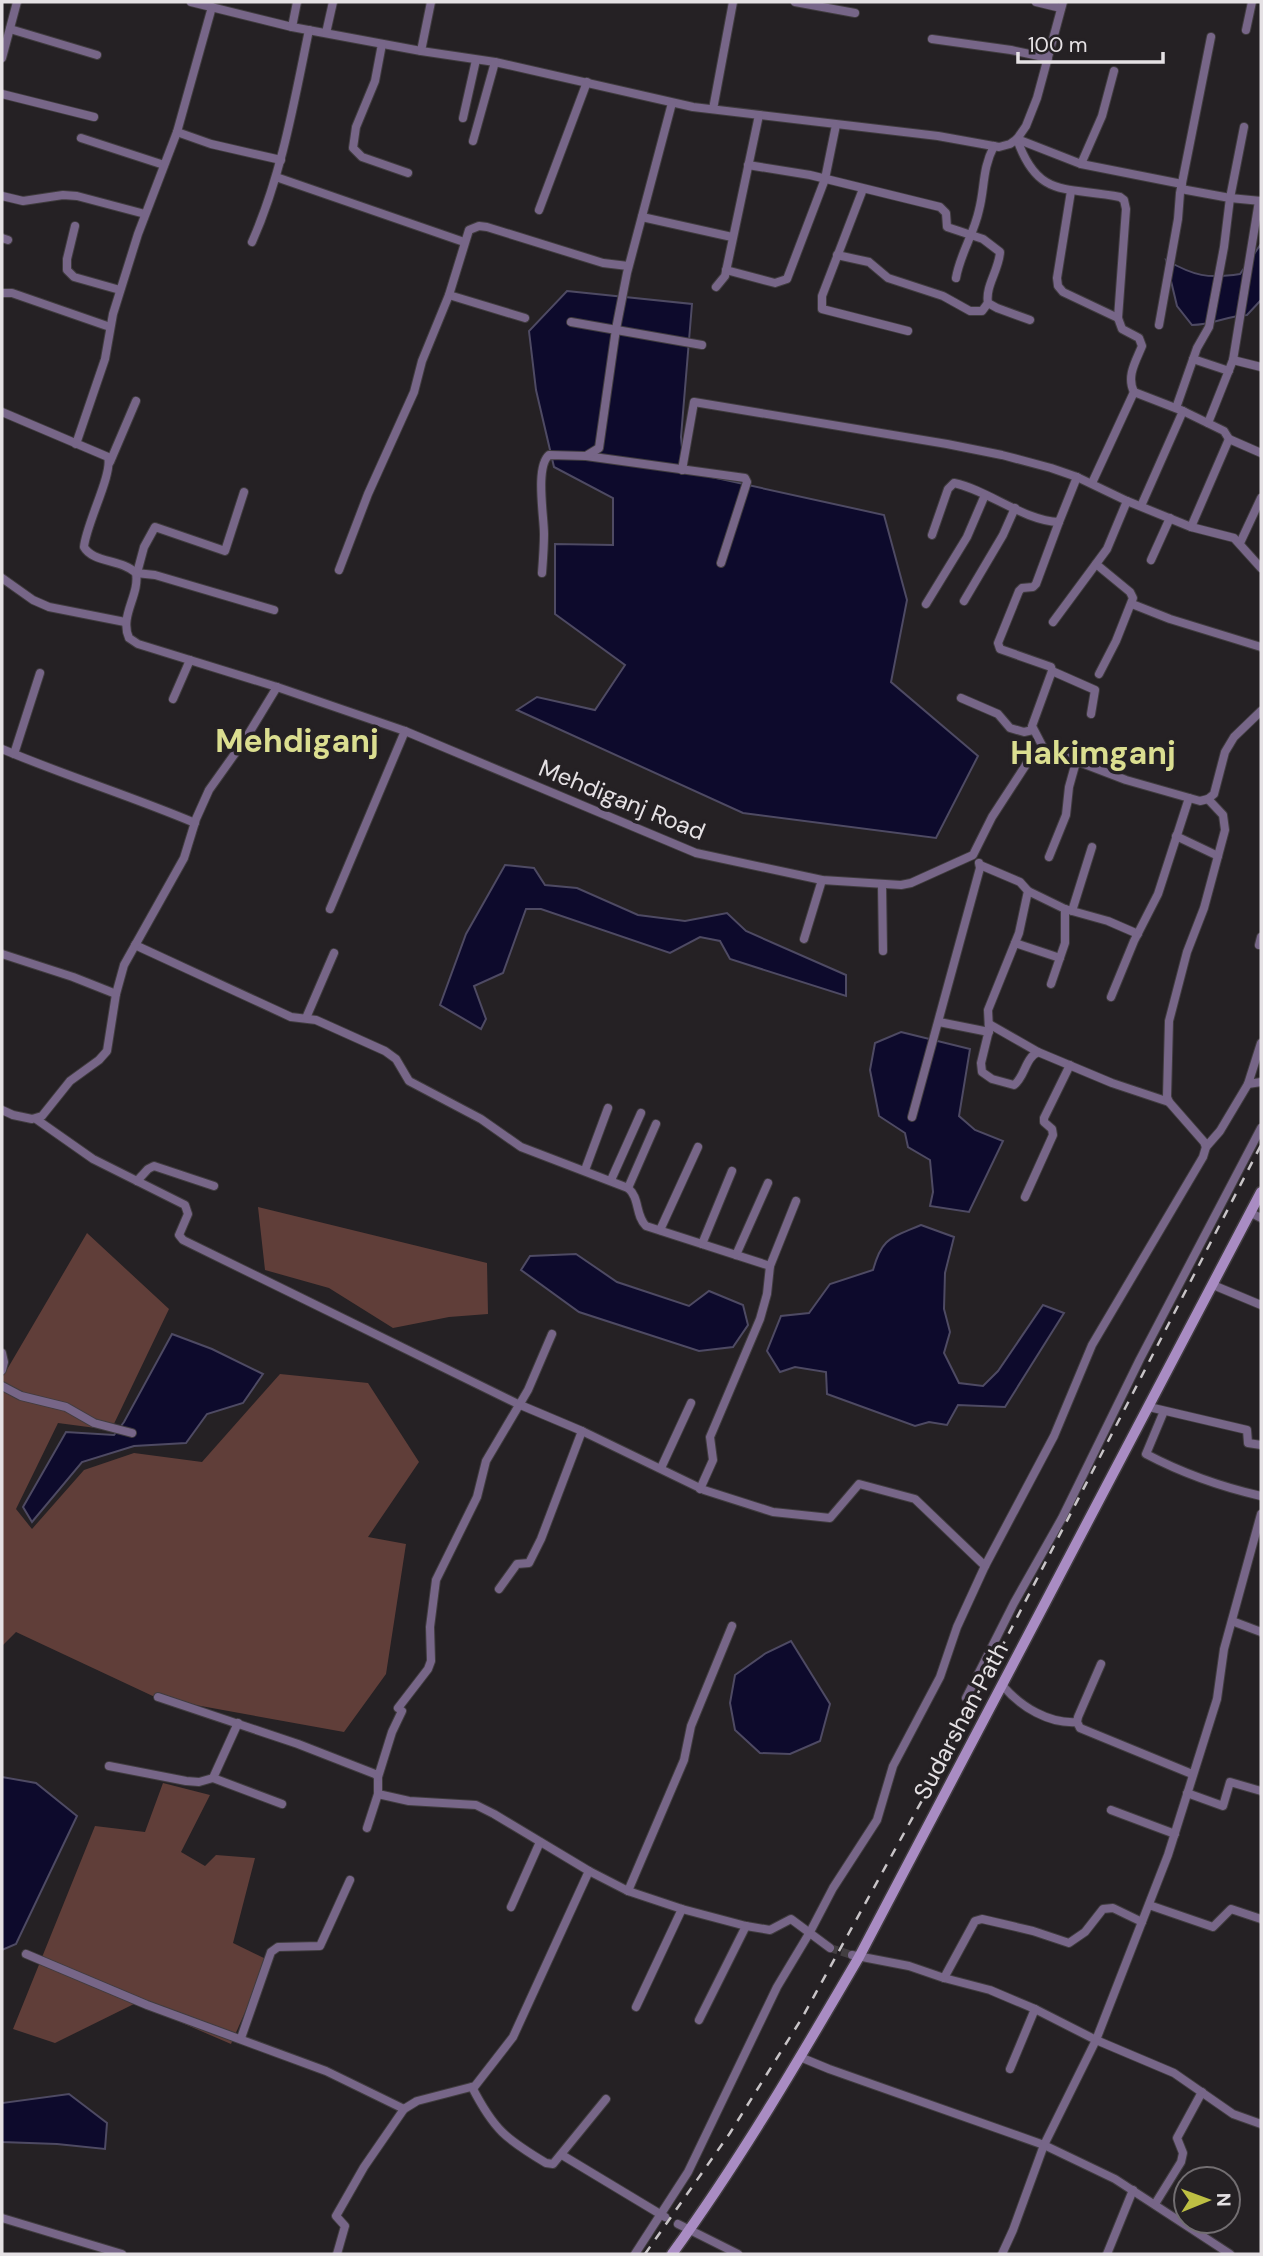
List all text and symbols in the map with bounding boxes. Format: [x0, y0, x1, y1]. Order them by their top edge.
scale bar [1018, 21, 1163, 65]
text: 100 m [1028, 31, 1088, 59]
district label: Mehdiganj [215, 720, 379, 762]
district label: Hakimganj [1010, 732, 1176, 774]
street label: Mehdiganj Road [534, 752, 710, 847]
street label: Sudarshan Path [906, 1637, 1015, 1804]
north arrow [1172, 2165, 1242, 2235]
text: N [1211, 2193, 1236, 2207]

